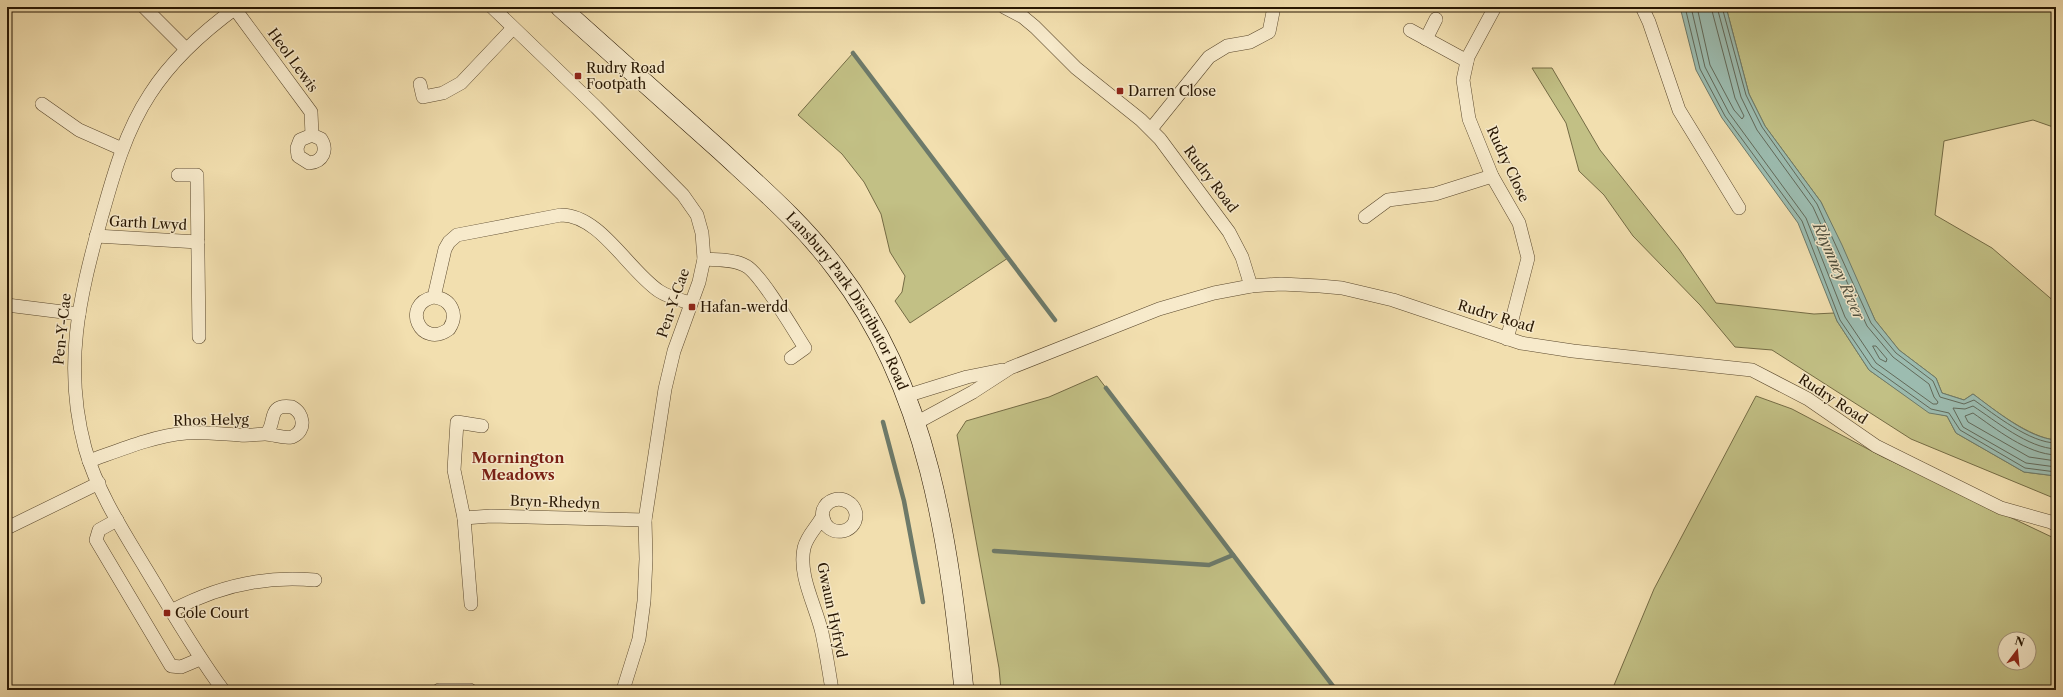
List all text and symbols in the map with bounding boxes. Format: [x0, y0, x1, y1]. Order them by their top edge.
street label: Heol Lewis [264, 24, 322, 96]
place label: Rudry Road Footpath [586, 59, 665, 93]
marker: Rudry Road Footpath [573, 71, 583, 81]
place label: Darren Close [1128, 82, 1216, 100]
marker: Darren Close [1115, 86, 1125, 96]
street label: Rudry Close [1483, 123, 1534, 205]
street label: Rudry Road [1180, 142, 1242, 216]
street label: Lansbury Park Distributor Road [782, 208, 912, 393]
street label: Garth Lwyd [109, 212, 188, 234]
water label: Rhymney River [1809, 218, 1869, 324]
street label: Pen-Y-Cae [653, 266, 693, 340]
street label: Pen-Y-Cae [49, 292, 75, 366]
street label: Rudry Road [1456, 296, 1537, 336]
place label: Hafan-werdd [700, 298, 789, 316]
marker: Hafan-werdd [687, 302, 697, 312]
street label: Rudry Road [1795, 370, 1871, 428]
street label: Rhos Helyg [173, 410, 250, 430]
district label: Mornington Meadows [472, 448, 565, 484]
street label: Bryn-Rhedyn [510, 491, 601, 513]
street label: Gwaun Hyfryd [813, 561, 851, 660]
place label: Cole Court [175, 604, 249, 622]
marker: Cole Court [162, 608, 172, 618]
north arrow [1997, 631, 2037, 671]
text: N [2013, 633, 2027, 650]

